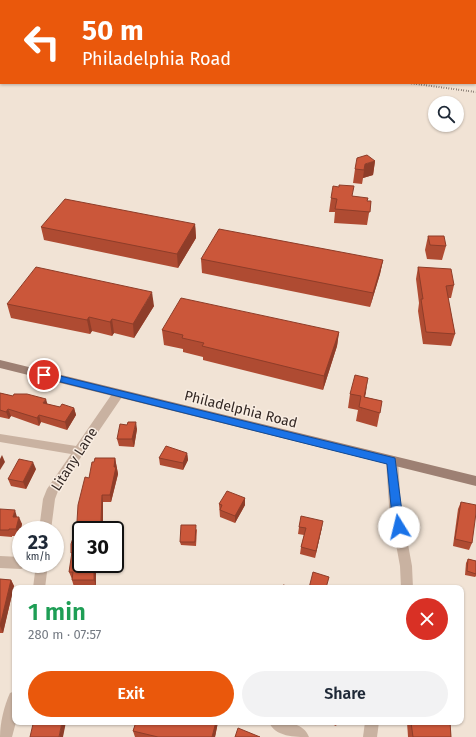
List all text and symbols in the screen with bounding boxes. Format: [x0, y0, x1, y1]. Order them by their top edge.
text: 50 m [82, 14, 144, 47]
icon: left [16, 16, 68, 68]
text: Philadelphia Road [82, 48, 231, 70]
map controls [428, 96, 464, 132]
button: search [428, 96, 464, 132]
pin [27, 358, 61, 392]
icon: arrive [33, 364, 55, 386]
street label: Philadelphia Road [183, 387, 299, 432]
street label: Litany Lane [48, 424, 101, 494]
position arrow [378, 506, 420, 548]
speed limit sign: 30 [72, 521, 124, 573]
text: 23 [28, 530, 48, 554]
text: km/h [26, 551, 50, 563]
text: 1 min [28, 598, 86, 626]
button: close [406, 598, 448, 640]
text: 280 m · 07:57 [28, 627, 101, 642]
button: Exit [28, 671, 234, 717]
button: Share [242, 671, 448, 717]

